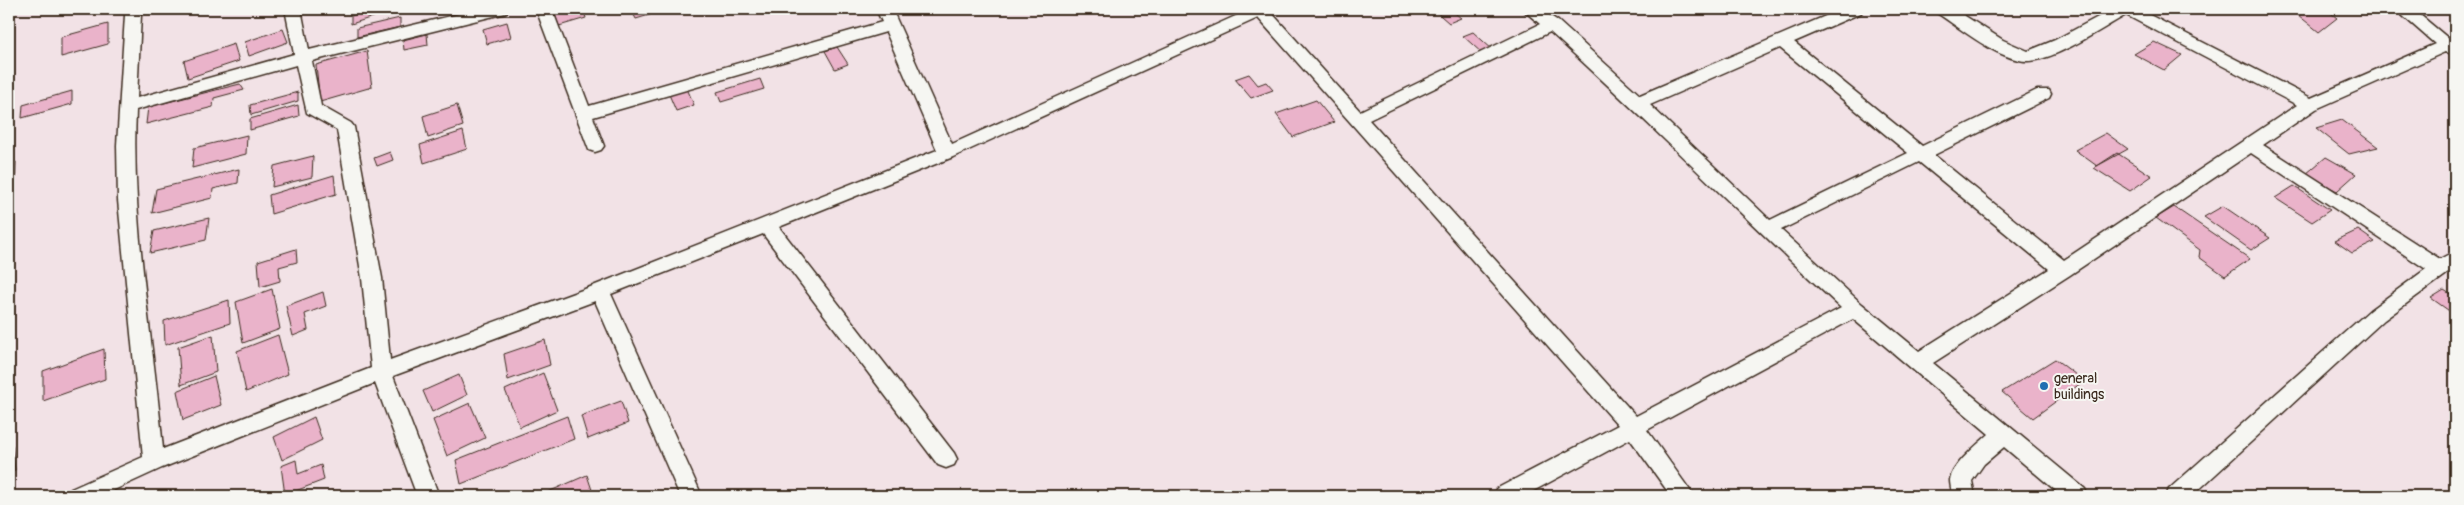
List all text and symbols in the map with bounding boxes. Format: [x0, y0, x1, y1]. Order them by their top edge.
place label: general buildings [2054, 370, 2105, 403]
marker: general buildings [2038, 380, 2050, 392]

